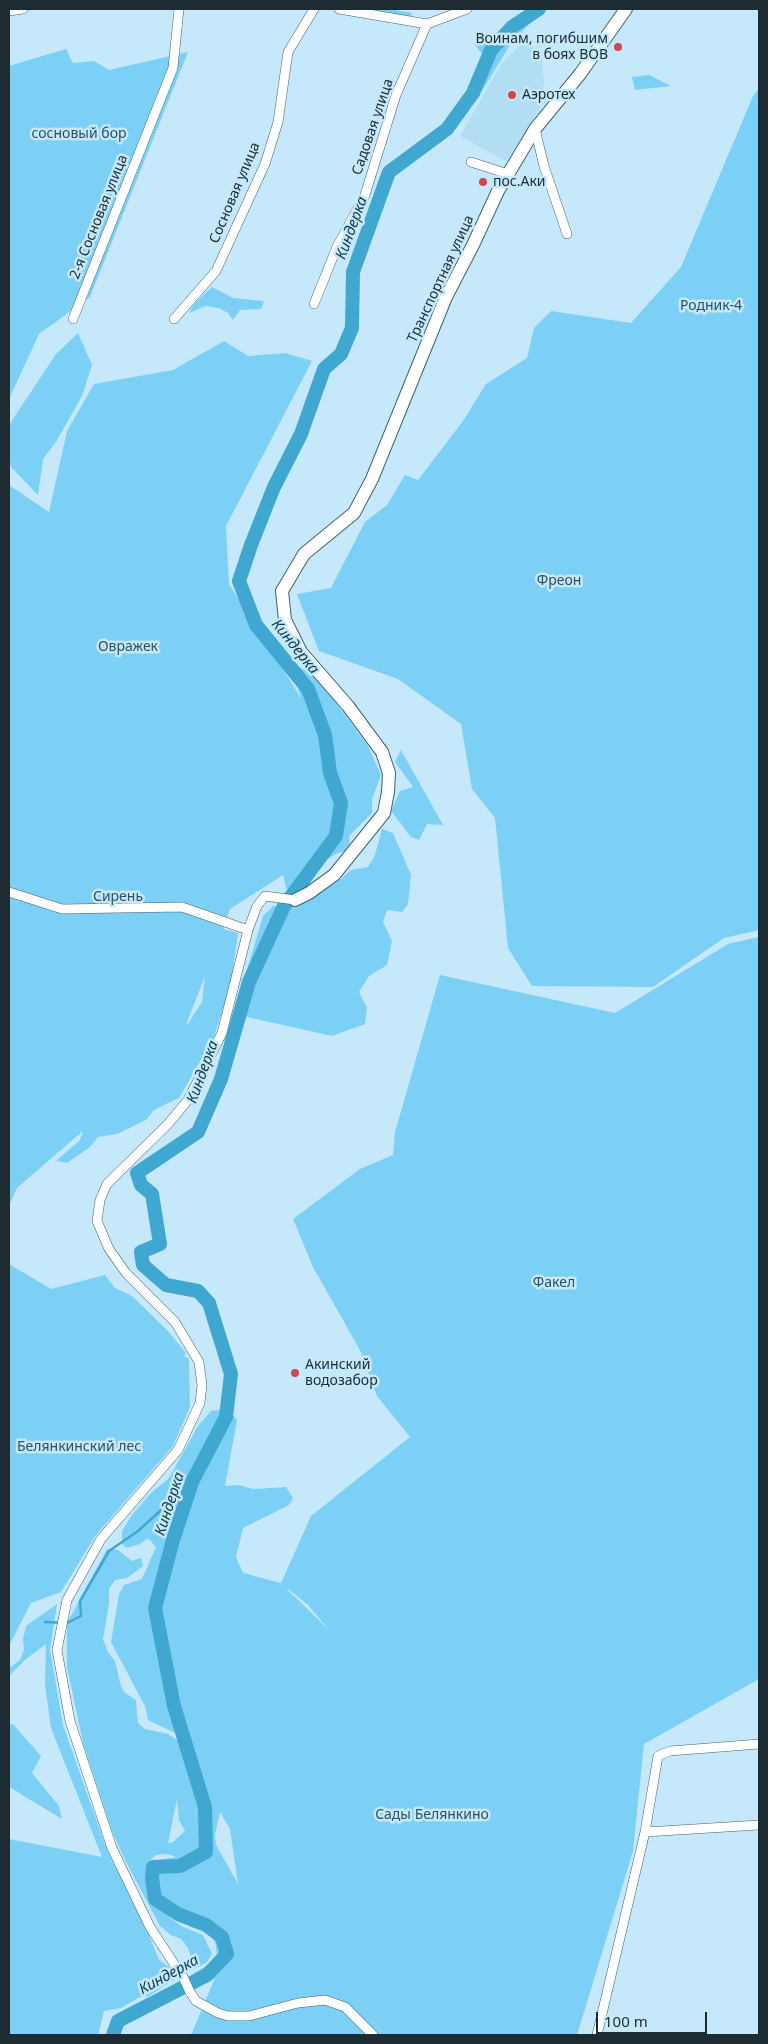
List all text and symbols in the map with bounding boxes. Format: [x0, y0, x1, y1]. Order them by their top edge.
place label: Воинам, погибшим в боях ВОВ [475, 31, 608, 64]
marker: Воинам, погибшим в боях ВОВ [612, 41, 624, 53]
street label: Садовая улица [349, 77, 397, 177]
place label: Аэротех [522, 87, 575, 103]
marker: Аэротех [506, 89, 518, 101]
park label: сосновый бор [32, 126, 126, 142]
street label: Сосновая улица [206, 140, 264, 246]
street label: 2-я Сосновая улица [66, 152, 132, 282]
place label: пос.Аки [493, 174, 546, 190]
marker: пос.Аки [477, 176, 489, 188]
water label: Киндерка [332, 194, 372, 262]
street label: Транспортная улица [404, 213, 478, 345]
park label: Родник-4 [680, 298, 742, 314]
park label: Фреон [537, 573, 581, 589]
water label: Киндерка [267, 616, 323, 678]
park label: Овражек [98, 639, 158, 655]
park label: Сирень [93, 889, 143, 905]
water label: Киндерка [183, 1038, 223, 1106]
park label: Факел [533, 1275, 575, 1291]
place label: Акинский водозабор [305, 1357, 378, 1390]
marker: Акинский водозабор [289, 1367, 301, 1379]
park label: Белянкинский лес [17, 1439, 141, 1455]
water label: Киндерка [151, 1470, 189, 1538]
park label: Сады Белянкино [375, 1807, 489, 1823]
water label: Киндерка [136, 1951, 202, 1999]
scale bar [598, 2002, 709, 2034]
text: 100 m [604, 2011, 648, 2031]

